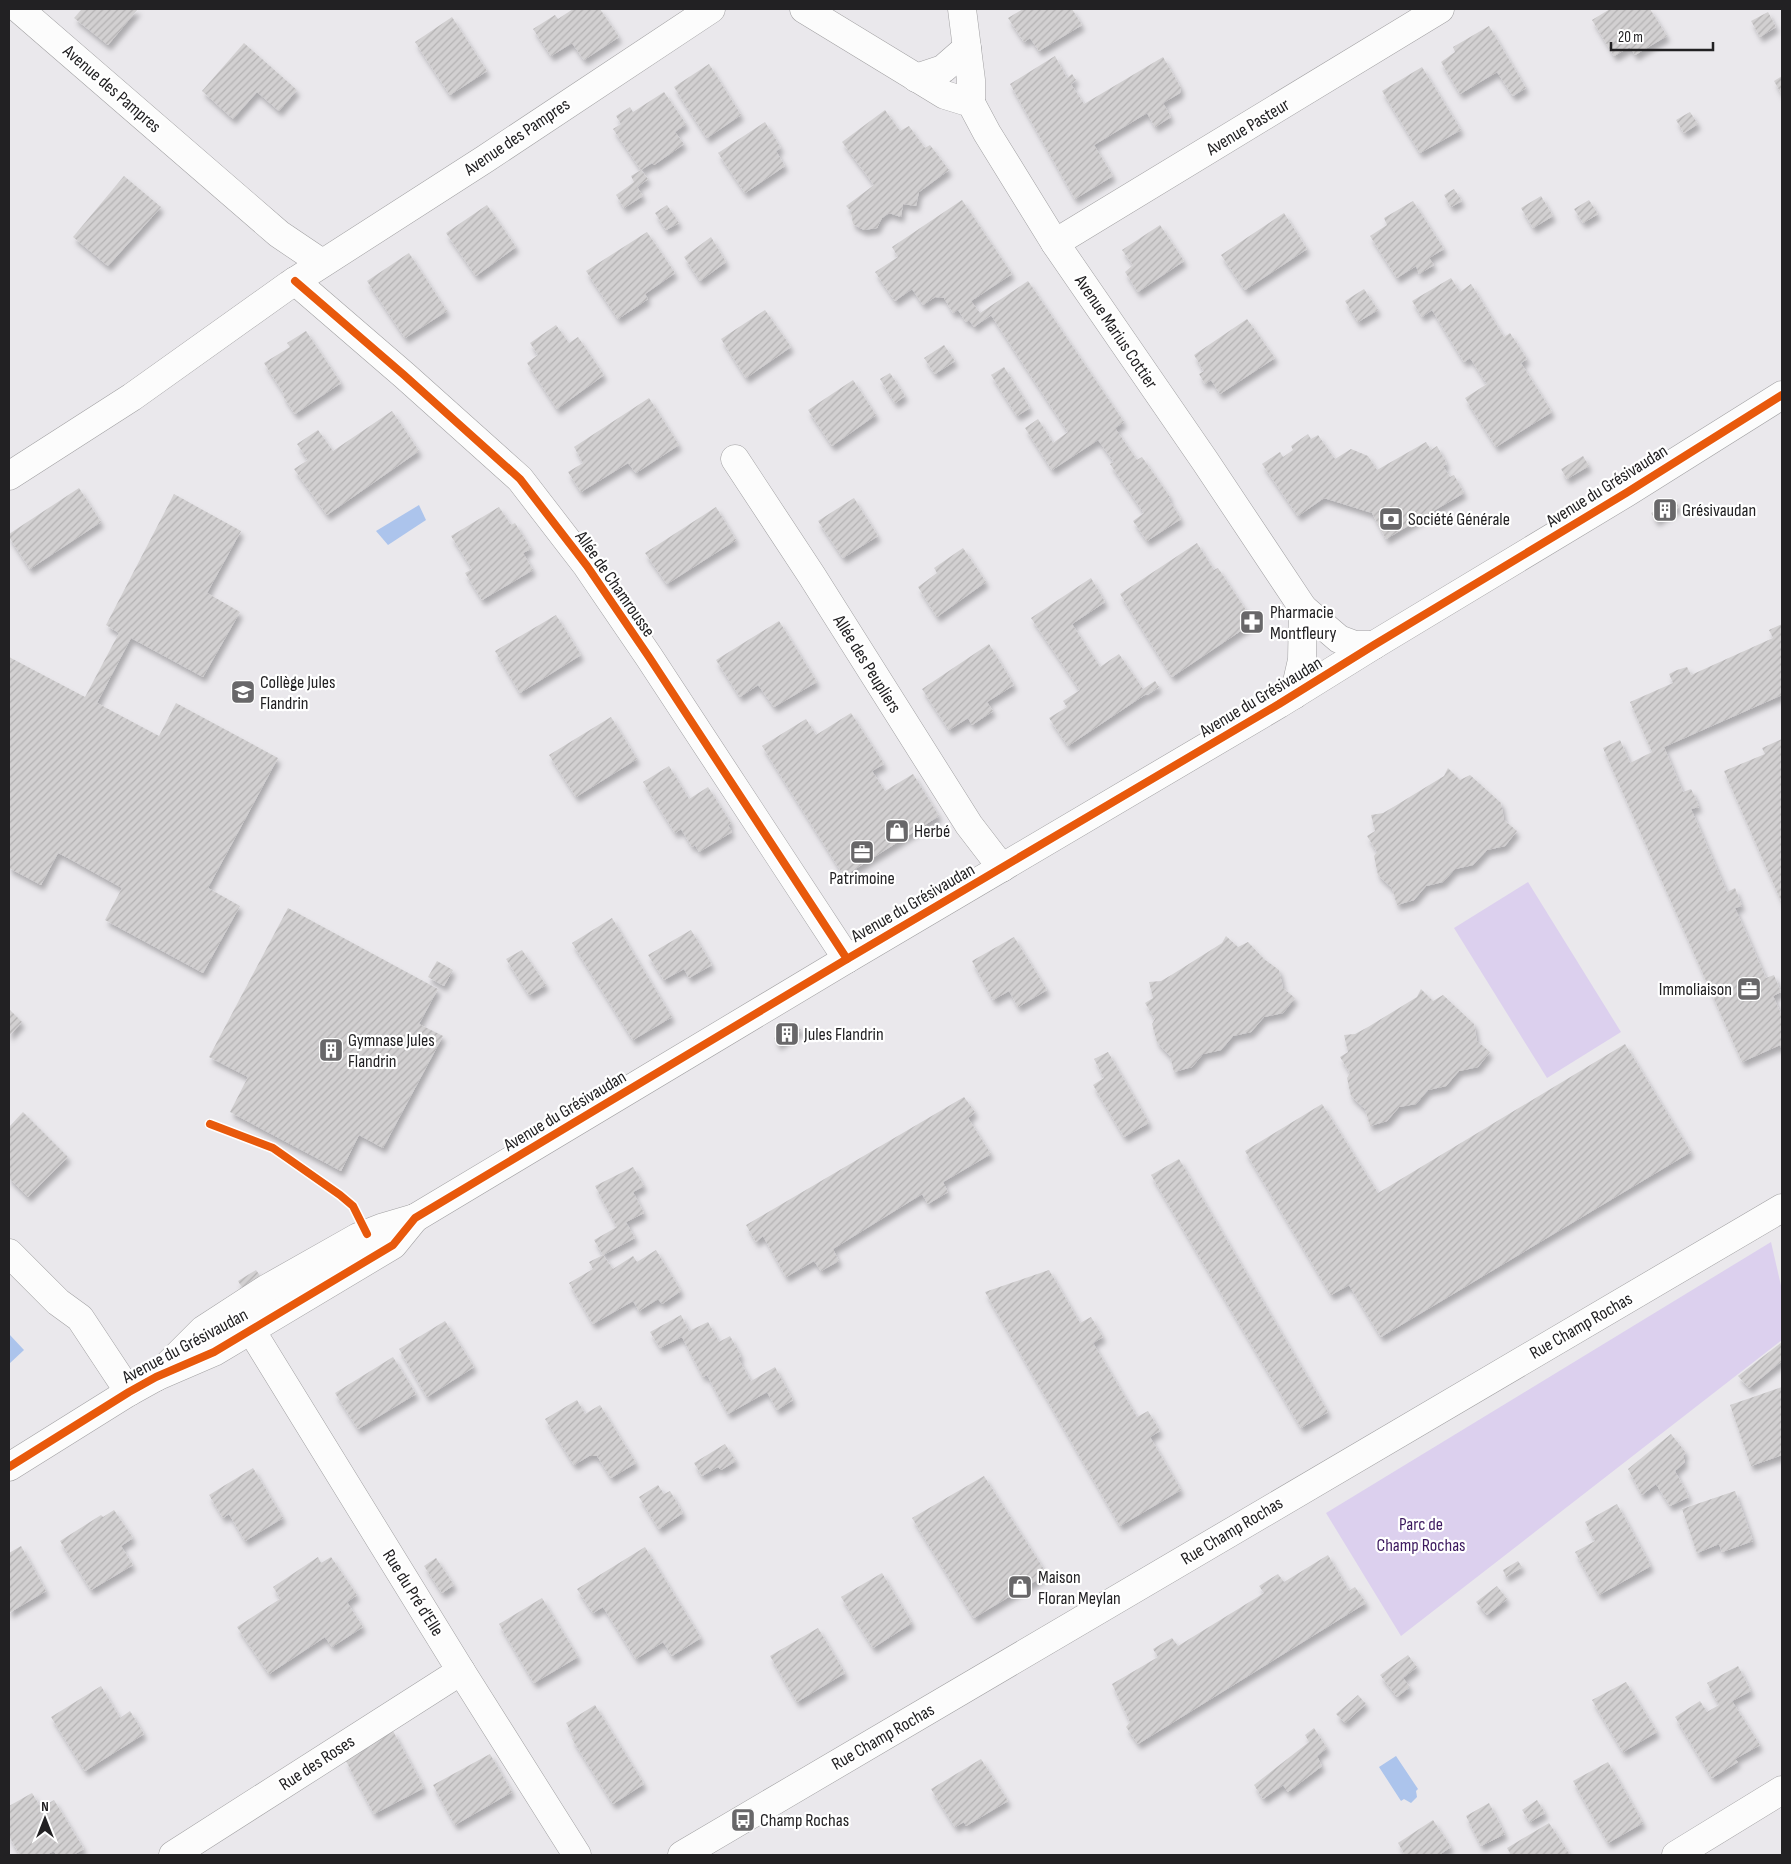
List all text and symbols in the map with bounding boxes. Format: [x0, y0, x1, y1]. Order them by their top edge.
scale bar [1611, 20, 1714, 52]
text: 20 m [1618, 28, 1643, 47]
street label: Avenue des Pampres [58, 40, 165, 137]
street label: Avenue des Pampres [459, 94, 574, 181]
street label: Avenue Pasteur [1202, 94, 1293, 160]
street label: Avenue Marius Cottier [1070, 270, 1162, 393]
street label: Avenue du Grésivaudan [1542, 440, 1672, 532]
building icon: Grésivaudan [1652, 497, 1678, 523]
place label: Grésivaudan [1682, 500, 1756, 521]
bank icon: Société Générale [1378, 506, 1404, 532]
place label: Société Générale [1408, 509, 1510, 530]
street label: Allée de Chamrousse [570, 526, 659, 641]
place label: Pharmacie Montfleury [1270, 602, 1336, 644]
pharmacy icon: Pharmacie Montfleury [1239, 609, 1265, 635]
street label: Allée des Peupliers [828, 610, 905, 717]
street label: Avenue du Grésivaudan [1195, 652, 1326, 742]
place label: Collège Jules Flandrin [260, 672, 335, 714]
school or university icon: Collège Jules Flandrin [230, 679, 256, 705]
shop icon: Herbé [884, 818, 910, 844]
place label: Herbé [914, 821, 950, 842]
office icon: Patrimoine [849, 839, 875, 865]
street label: Avenue du Grésivaudan [847, 859, 978, 947]
place label: Patrimoine [829, 868, 895, 889]
office icon: Immoliaison [1736, 976, 1762, 1002]
place label: Immoliaison [1659, 979, 1732, 1000]
building icon: Jules Flandrin [774, 1021, 800, 1047]
place label: Jules Flandrin [803, 1024, 884, 1045]
place label: Gymnase Jules Flandrin [348, 1030, 435, 1072]
building icon: Gymnase Jules Flandrin [318, 1037, 344, 1063]
street label: Avenue du Grésivaudan [499, 1066, 630, 1156]
street label: Rue Champ Rochas [1526, 1288, 1636, 1364]
street label: Avenue du Grésivaudan [118, 1304, 251, 1388]
street label: Rue Champ Rochas [1177, 1492, 1287, 1570]
park label: Parc de Champ Rochas [1376, 1514, 1466, 1556]
street label: Rue du Pré d'Elle [378, 1546, 448, 1640]
place label: Maison Floran Meylan [1038, 1567, 1121, 1609]
shop icon: Maison Floran Meylan [1007, 1574, 1033, 1600]
street label: Rue Champ Rochas [828, 1699, 938, 1775]
street label: Rue des Roses [275, 1731, 359, 1795]
north arrow [20, 1794, 70, 1844]
text: N [41, 1798, 49, 1815]
bus stop icon: Champ Rochas [730, 1807, 756, 1833]
place label: Champ Rochas [760, 1810, 849, 1831]

